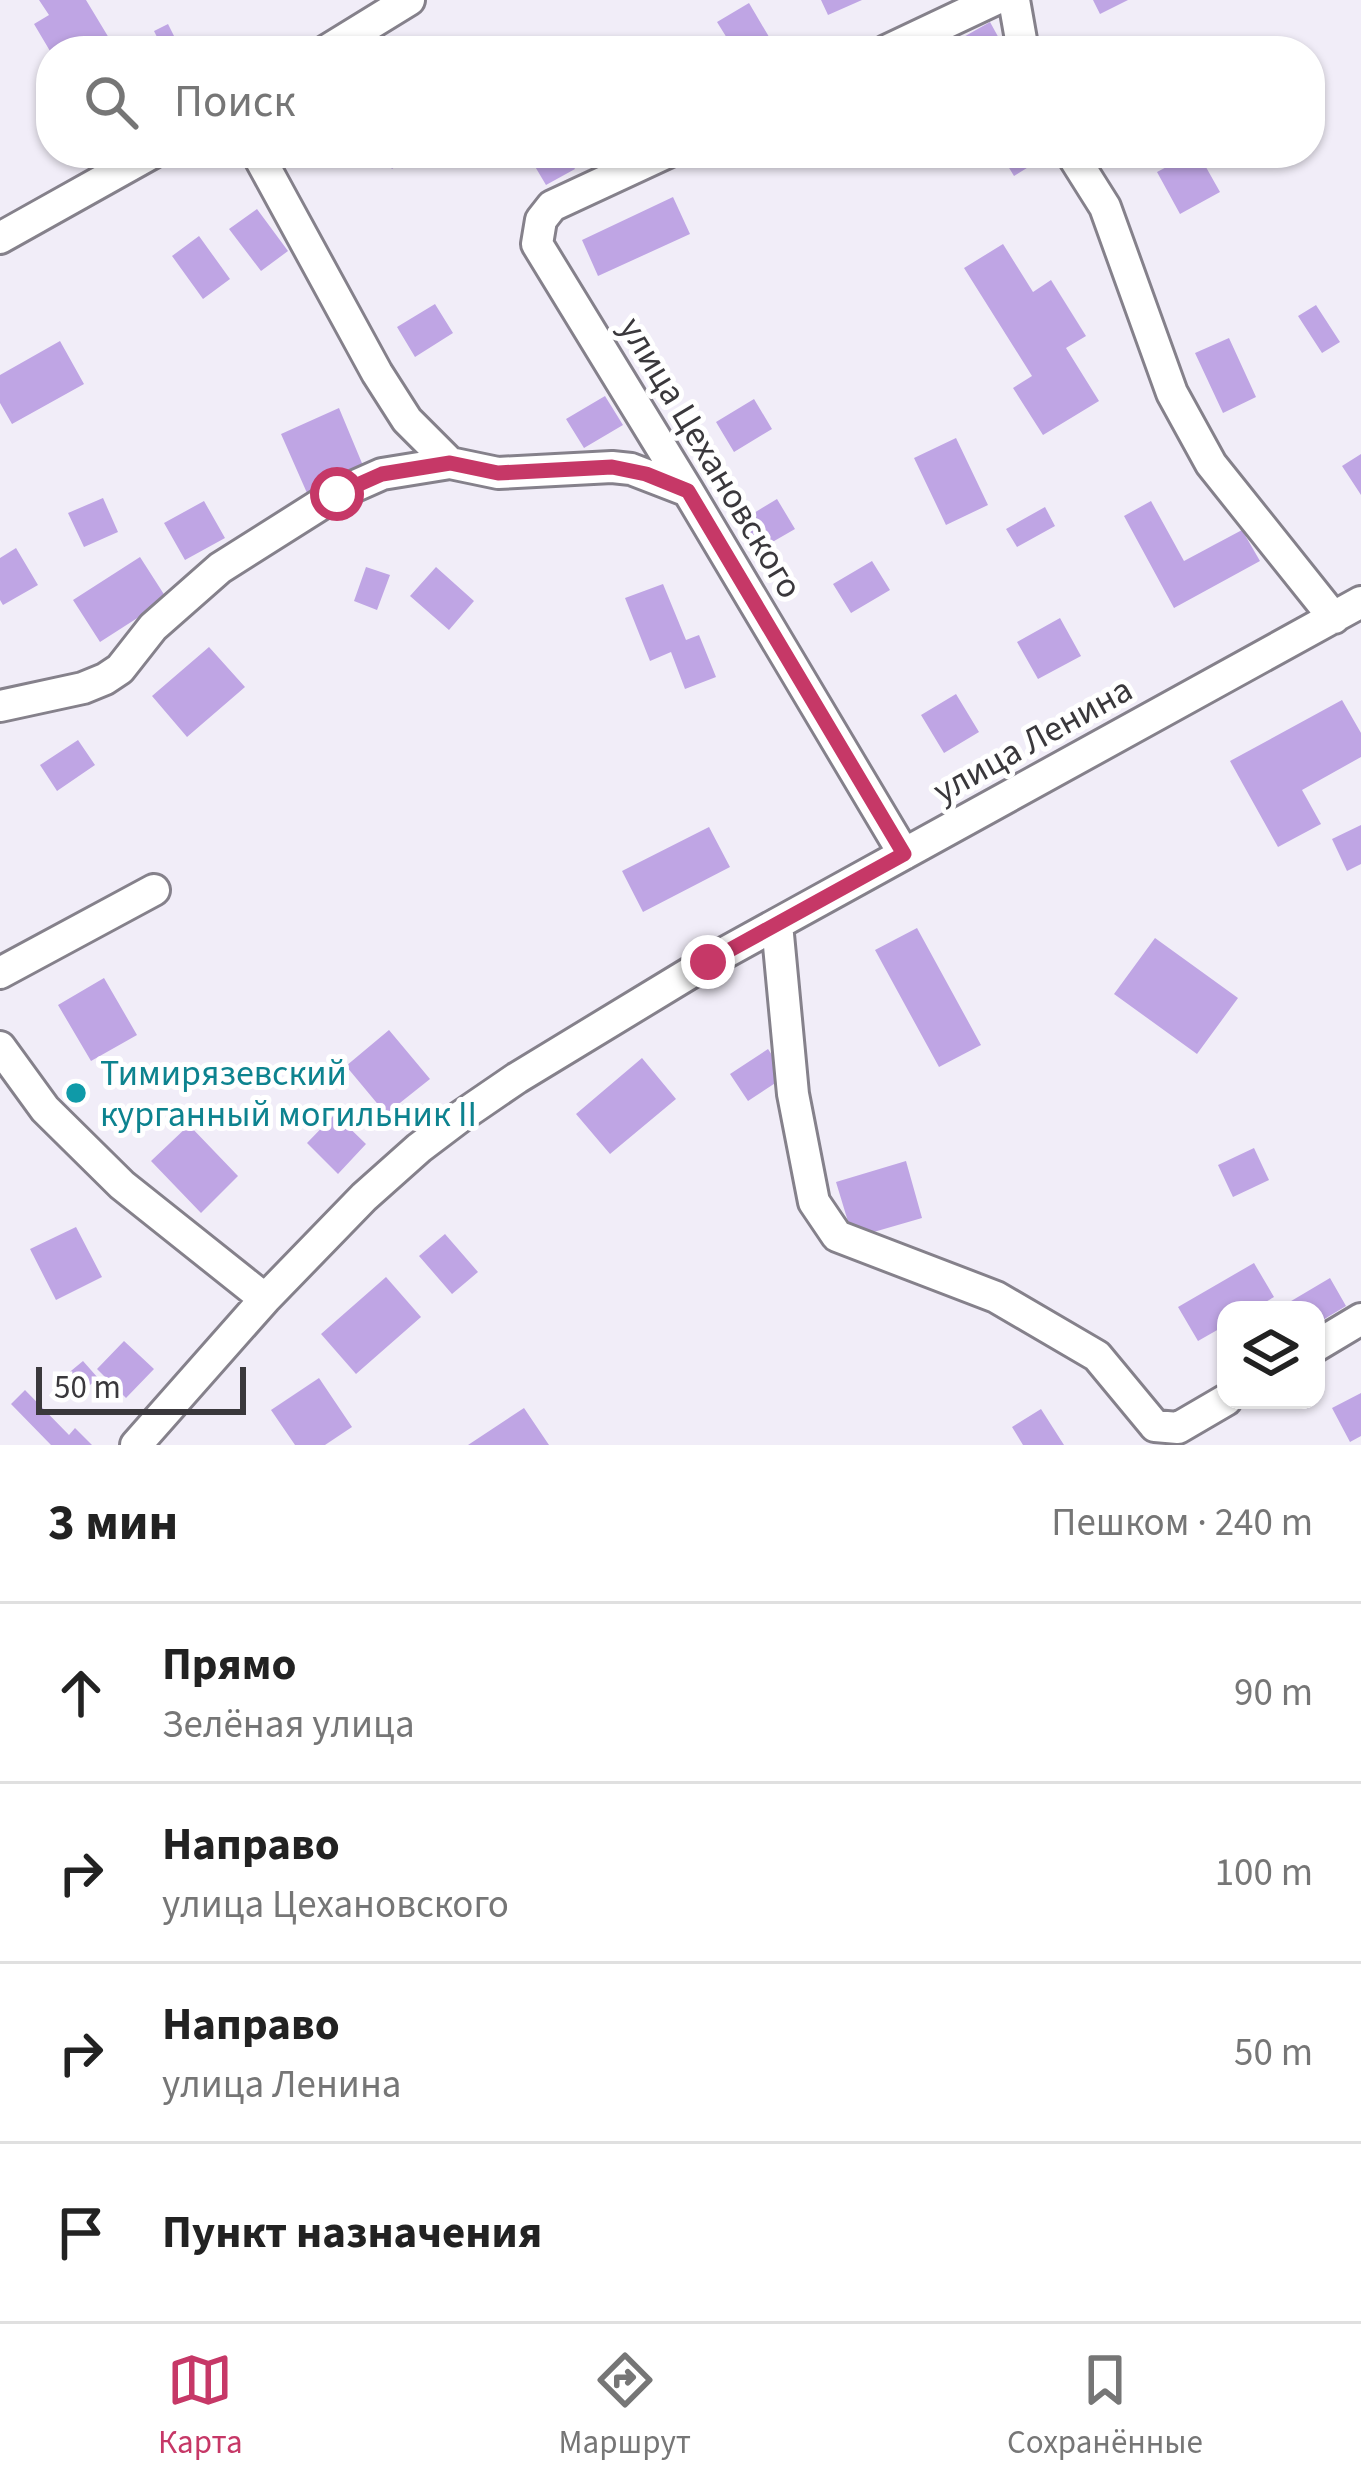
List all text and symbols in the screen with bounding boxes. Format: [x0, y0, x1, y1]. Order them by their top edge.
search box [36, 36, 1325, 168]
icon: search [78, 69, 144, 135]
text: Поиск [174, 70, 296, 134]
street label: улица Цехановского [606, 307, 815, 608]
route start [310, 467, 364, 521]
street label: улица Ленина [924, 664, 1142, 816]
route end [681, 935, 735, 989]
place label: Тимирязевский курганный могильник II [100, 1048, 477, 1140]
marker: Тимирязевский курганный могильник II [63, 1080, 89, 1106]
map controls [1217, 1301, 1325, 1409]
button: layers [1217, 1301, 1325, 1409]
scale bar [36, 1361, 246, 1414]
text: 50 m [54, 1364, 121, 1411]
text: 3 мин [48, 1487, 178, 1559]
text: Пешком · 240 m [1051, 1495, 1313, 1551]
text: Прямо [162, 1633, 296, 1697]
icon: ahead [48, 1660, 114, 1726]
text: 90 m [1234, 1665, 1313, 1721]
text: Зелёная улица [162, 1697, 415, 1753]
text: Направо [162, 1813, 340, 1877]
icon: right [48, 1840, 114, 1906]
text: 100 m [1215, 1845, 1313, 1901]
text: улица Цехановского [162, 1877, 509, 1933]
text: Направо [162, 1993, 340, 2057]
icon: right [48, 2020, 114, 2086]
text: 50 m [1234, 2025, 1313, 2081]
text: улица Ленина [162, 2057, 401, 2113]
icon: arrive [48, 2200, 114, 2266]
text: Пункт назначения [162, 2201, 542, 2265]
tab: Карта [158, 2347, 243, 2466]
tab: Маршрут [559, 2347, 691, 2466]
tab: Сохранённые [1007, 2347, 1203, 2466]

